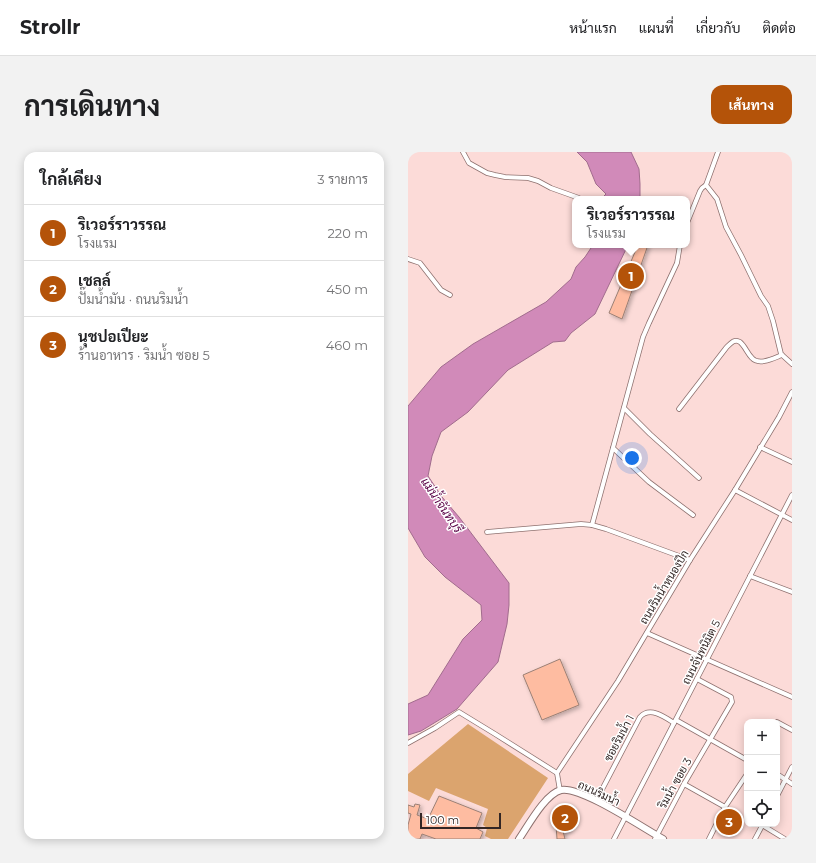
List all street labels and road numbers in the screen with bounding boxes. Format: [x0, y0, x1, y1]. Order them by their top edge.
street label: ถนนริมน้ำหนองปึก [633, 545, 692, 627]
street label: ถนนจันทนิมิต 5 [679, 617, 723, 687]
street label: ซอยริมน้ำ 1 [597, 710, 637, 764]
street label: ริมน้ำ ซอย 3 [651, 753, 695, 811]
street label: ถนนริมน้ำ [576, 774, 624, 809]

